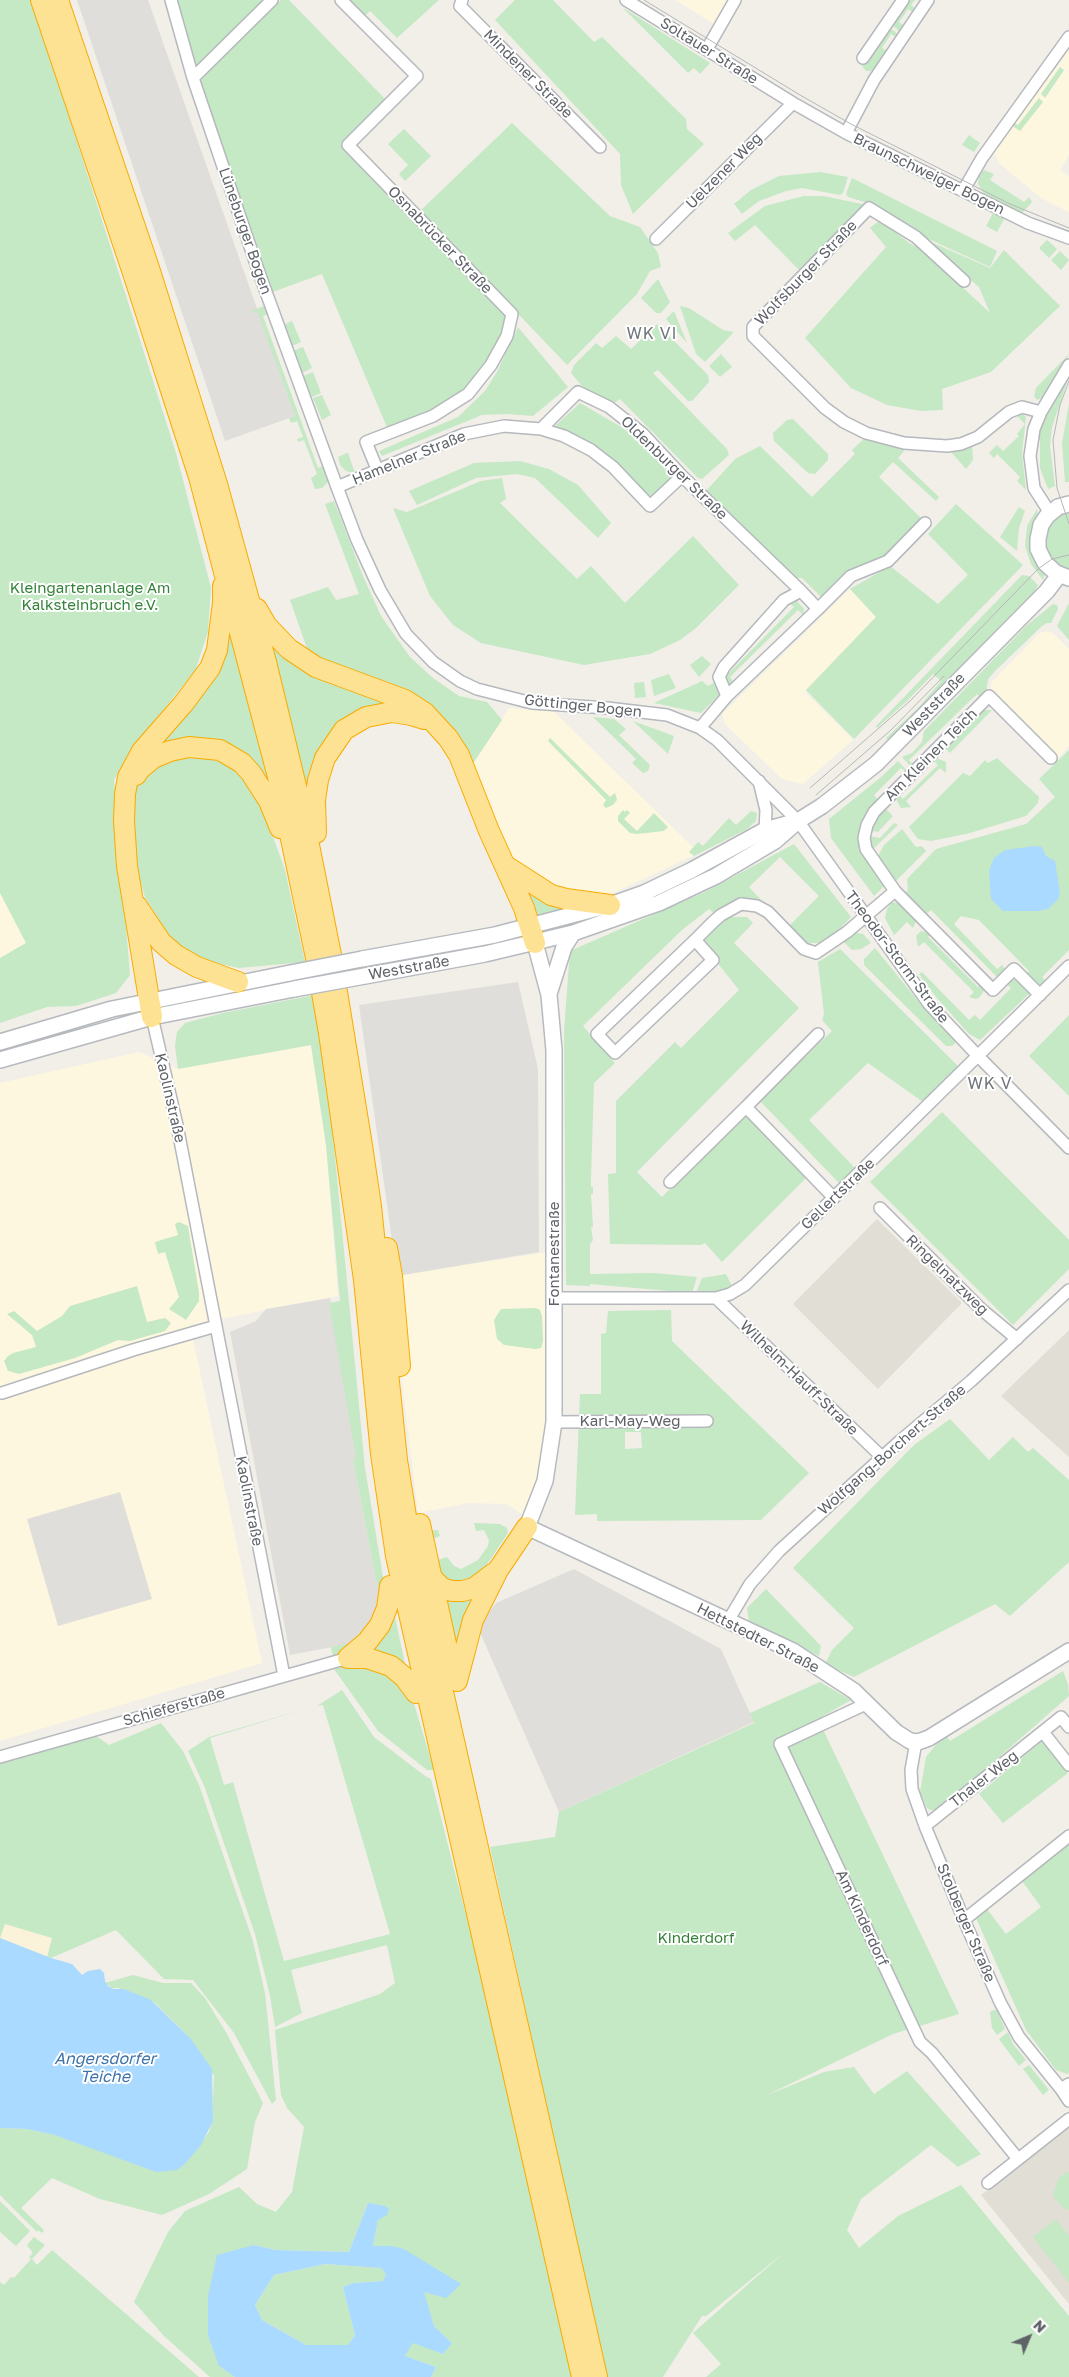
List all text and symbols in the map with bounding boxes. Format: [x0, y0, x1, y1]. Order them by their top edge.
street label: Soltauer Straße [657, 14, 761, 88]
street label: Mindener Straße [480, 26, 576, 122]
street label: Uelzener Weg [682, 129, 766, 213]
street label: Braunschweiger Bogen [850, 129, 1008, 219]
street label: Lüneburger Bogen [215, 165, 275, 297]
street label: Osnabrücker Straße [384, 183, 496, 297]
street label: Wolfsburger Straße [751, 217, 861, 329]
district label: WK VI [626, 324, 678, 344]
street label: Oldenburger Straße [617, 412, 731, 524]
street label: Hamelner Straße [350, 427, 468, 489]
park label: Kleingartenanlage Am Kalksteinbruch e.V. [10, 579, 170, 614]
street label: Weststraße [899, 669, 969, 741]
street label: Göttinger Bogen [523, 691, 643, 721]
street label: Am Kleinen Teich [881, 705, 981, 805]
street label: Theodor-Storm-Straße [841, 887, 953, 1027]
street label: Weststraße [367, 952, 451, 984]
street label: Kaolinstraße [151, 1052, 189, 1144]
district label: WK V [967, 1074, 1013, 1094]
street label: Gellertstraße [798, 1154, 878, 1234]
street label: Fontanestraße [545, 1202, 563, 1306]
street label: Ringelnatzweg [902, 1231, 992, 1319]
street label: Wilhelm-Hauff-Straße [736, 1317, 862, 1439]
street label: Wolfgang-Borchert-Straße [814, 1381, 970, 1519]
street label: Karl-May-Weg [579, 1412, 681, 1430]
street label: Kaolinstraße [231, 1454, 267, 1548]
street label: Hettstedter Straße [694, 1599, 822, 1677]
street label: Schieferstraße [121, 1684, 227, 1730]
street label: Thaler Weg [946, 1747, 1022, 1811]
street label: Stolberger Straße [933, 1861, 999, 1985]
street label: Am Kinderdorf [832, 1867, 892, 1969]
park label: Kinderdorf [657, 1929, 735, 1947]
water label: Angersdorfer Teiche [54, 2049, 156, 2087]
north arrow [1004, 2312, 1054, 2362]
text: N [1030, 2316, 1050, 2336]

